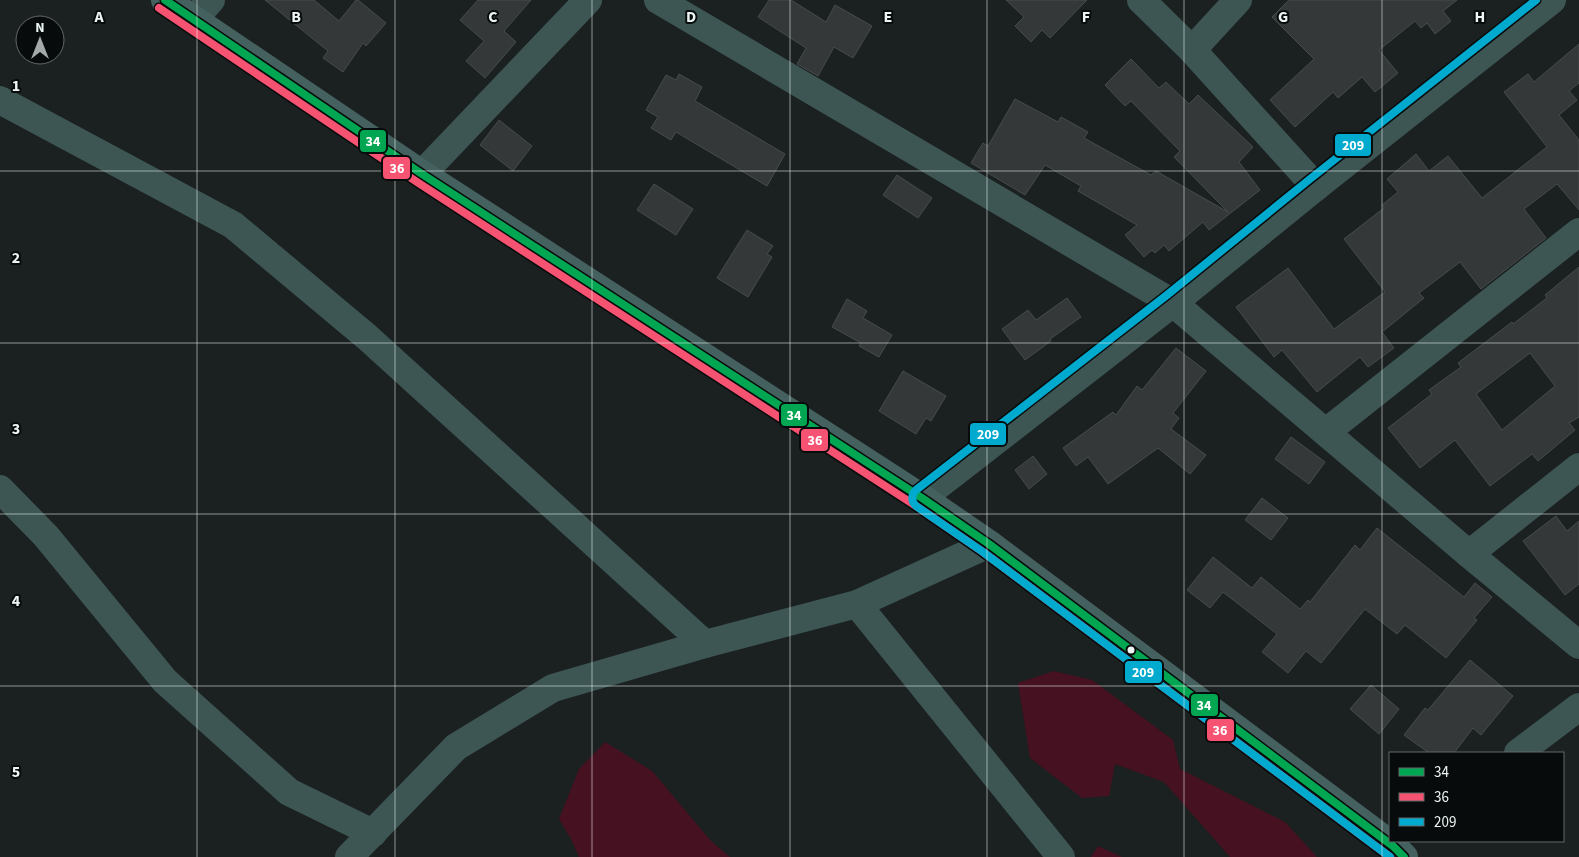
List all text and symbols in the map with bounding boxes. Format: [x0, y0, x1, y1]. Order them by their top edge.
text: A [93, 6, 104, 28]
text: B [291, 6, 301, 28]
text: C [488, 6, 498, 28]
text: D [686, 6, 696, 28]
text: E [884, 6, 892, 28]
text: F [1082, 6, 1090, 28]
text: G [1278, 6, 1288, 28]
text: H [1475, 6, 1485, 28]
north arrow [15, 15, 65, 65]
text: N [35, 18, 45, 38]
text: 1 [12, 75, 20, 97]
line badge: 34 [359, 129, 387, 153]
text: 34 [366, 132, 381, 152]
line badge: 209 [1334, 133, 1372, 157]
text: 209 [1342, 136, 1364, 156]
line badge: 36 [382, 156, 411, 180]
text: 36 [390, 159, 404, 179]
text: 2 [12, 247, 20, 269]
line badge: 34 [780, 403, 808, 427]
text: 34 [787, 406, 802, 426]
text: 3 [12, 418, 20, 440]
line badge: 209 [969, 422, 1007, 446]
text: 209 [977, 425, 999, 445]
line badge: 36 [800, 428, 829, 452]
text: 36 [808, 431, 822, 451]
text: 4 [12, 590, 21, 612]
unlabelled marker [1126, 645, 1136, 655]
line badge: 209 [1124, 660, 1163, 684]
text: 209 [1132, 663, 1154, 683]
line badge: 34 [1190, 693, 1219, 717]
text: 34 [1197, 696, 1212, 716]
line badge: 36 [1206, 718, 1235, 742]
text: 36 [1213, 721, 1227, 741]
legend [1389, 752, 1564, 842]
text: 5 [12, 761, 20, 783]
text: 34 [1434, 762, 1449, 783]
text: 36 [1434, 787, 1449, 808]
text: 209 [1434, 812, 1456, 833]

